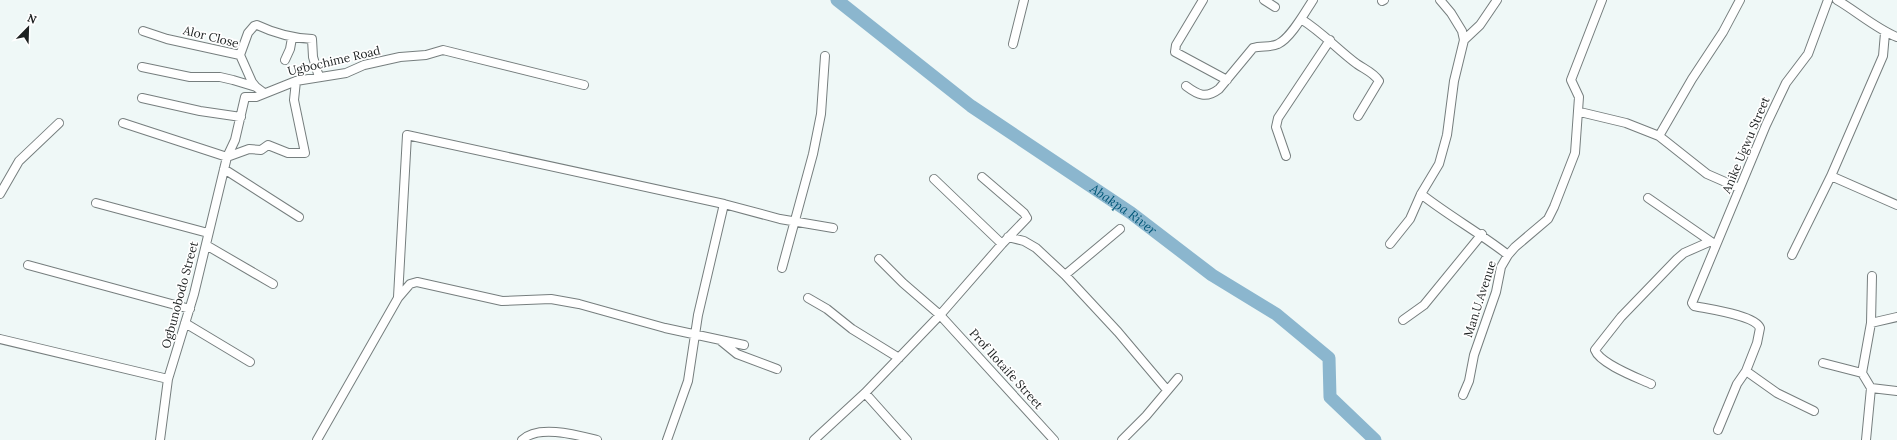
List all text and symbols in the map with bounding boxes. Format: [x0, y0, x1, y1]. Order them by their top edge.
north arrow [8, 8, 48, 48]
text: N [25, 11, 39, 27]
street label: Alor Close [181, 22, 241, 51]
street label: Ugbochime Road [286, 43, 382, 78]
street label: Anike Ugwu Street [1718, 94, 1773, 196]
water label: Abakpa River [1086, 179, 1160, 239]
street label: Ogbunobodo Street [158, 239, 201, 350]
street label: Man.U.Avenue [1460, 258, 1499, 339]
street label: Prof Ilotaife Street [966, 325, 1047, 412]

